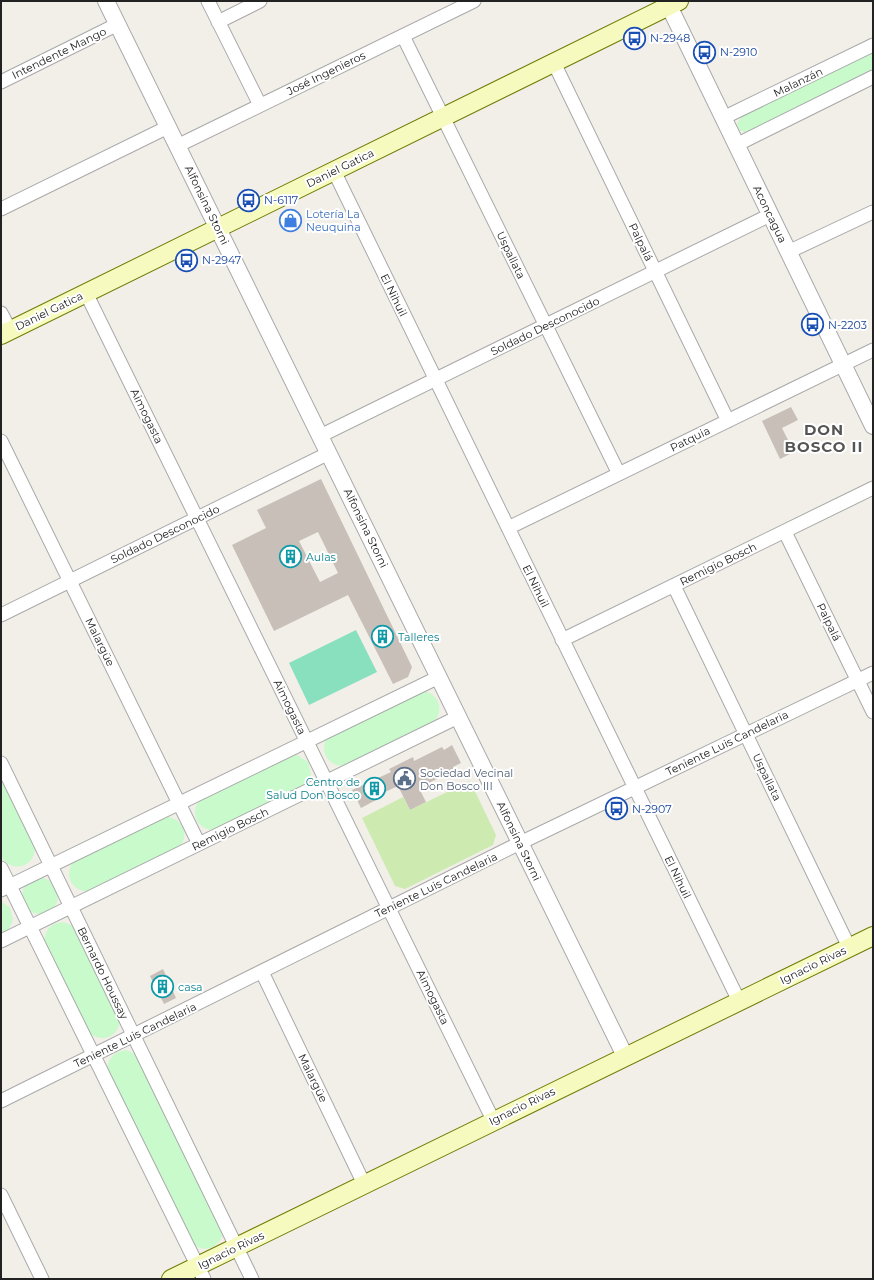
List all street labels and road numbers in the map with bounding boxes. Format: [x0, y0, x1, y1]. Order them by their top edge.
street label: Intendente Mango [10, 24, 109, 82]
street label: José Ingenieros [283, 48, 368, 99]
street label: Malanzán [771, 64, 825, 100]
street label: Daniel Gatica [304, 146, 376, 190]
street label: Alfonsina Storni [182, 163, 232, 247]
street label: Aconcagua [750, 183, 790, 245]
street label: Palpalá [626, 221, 656, 263]
street label: Uspallata [493, 229, 529, 281]
street label: El Nihuil [378, 271, 410, 319]
street label: Daniel Gatica [13, 289, 85, 333]
street label: Soldado Desconocido [488, 293, 602, 359]
street label: Aimogasta [128, 386, 166, 446]
street label: Patquia [668, 423, 712, 455]
street label: Alfonsina Storni [341, 486, 391, 570]
street label: Soldado Desconocido [108, 501, 222, 567]
street label: Remigio Bosch [677, 539, 759, 589]
street label: El Nihuil [520, 562, 552, 610]
street label: Palpalá [814, 601, 844, 643]
street label: Malargüe [82, 615, 118, 669]
street label: Aimogasta [271, 677, 309, 737]
street label: Teniente Luis Candelaria [663, 707, 791, 779]
street label: Uspallata [749, 751, 785, 803]
street label: Alfonsina Storni [494, 799, 544, 883]
street label: Remigio Bosch [189, 804, 271, 854]
street label: Teniente Luis Candelaria [372, 849, 500, 921]
street label: El Nihuil [662, 853, 694, 901]
street label: Bernardo Houssay [75, 925, 131, 1021]
street label: Ignacio Rivas [778, 943, 849, 987]
street label: Aimogasta [414, 967, 452, 1027]
street label: Teniente Luis Candelaria [71, 999, 199, 1071]
street label: Malargüe [295, 1051, 331, 1105]
street label: Ignacio Rivas [487, 1084, 558, 1128]
street label: Ignacio Rivas [196, 1228, 267, 1272]

